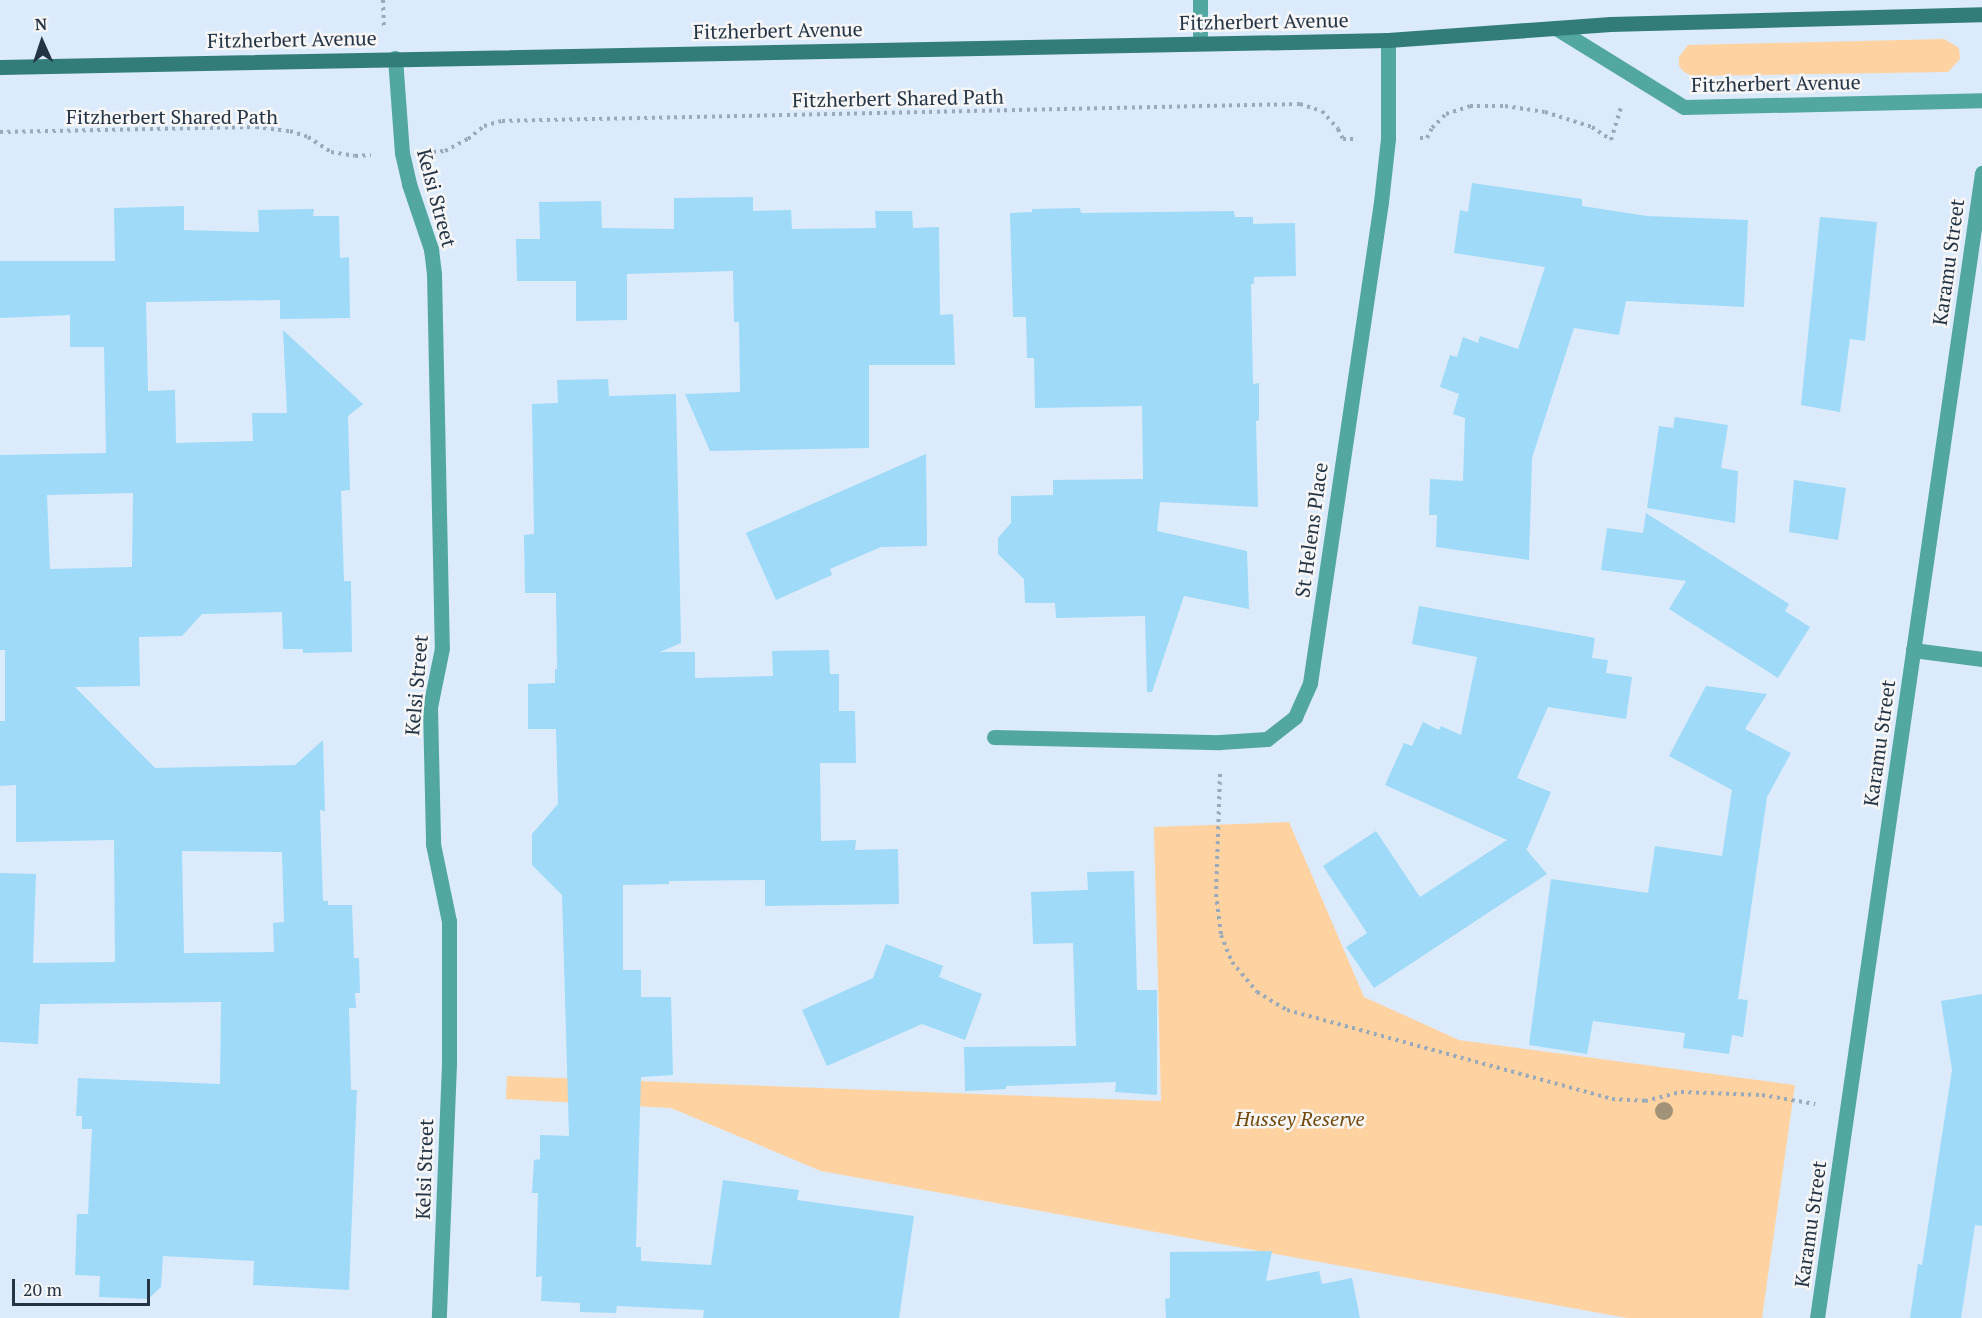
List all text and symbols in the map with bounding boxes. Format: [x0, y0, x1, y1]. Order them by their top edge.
street label: Fitzherbert Avenue [1179, 8, 1349, 34]
north arrow [12, 12, 72, 72]
text: N [34, 13, 48, 35]
street label: Fitzherbert Avenue [693, 17, 863, 43]
street label: Fitzherbert Avenue [207, 26, 377, 52]
street label: Fitzherbert Avenue [1691, 70, 1861, 96]
street label: Fitzherbert Shared Path [792, 84, 1004, 112]
street label: Fitzherbert Shared Path [66, 104, 278, 128]
street label: Kelsi Street [412, 146, 462, 250]
street label: Karamu Street [1927, 197, 1969, 327]
street label: St Helens Place [1290, 461, 1332, 599]
street label: Kelsi Street [400, 634, 432, 736]
street label: Karamu Street [1858, 678, 1900, 808]
park label: Hussey Reserve [1235, 1106, 1365, 1130]
street label: Kelsi Street [410, 1118, 438, 1220]
street label: Karamu Street [1789, 1159, 1831, 1289]
scale bar [15, 1267, 153, 1305]
text: 20 m [23, 1277, 62, 1301]

